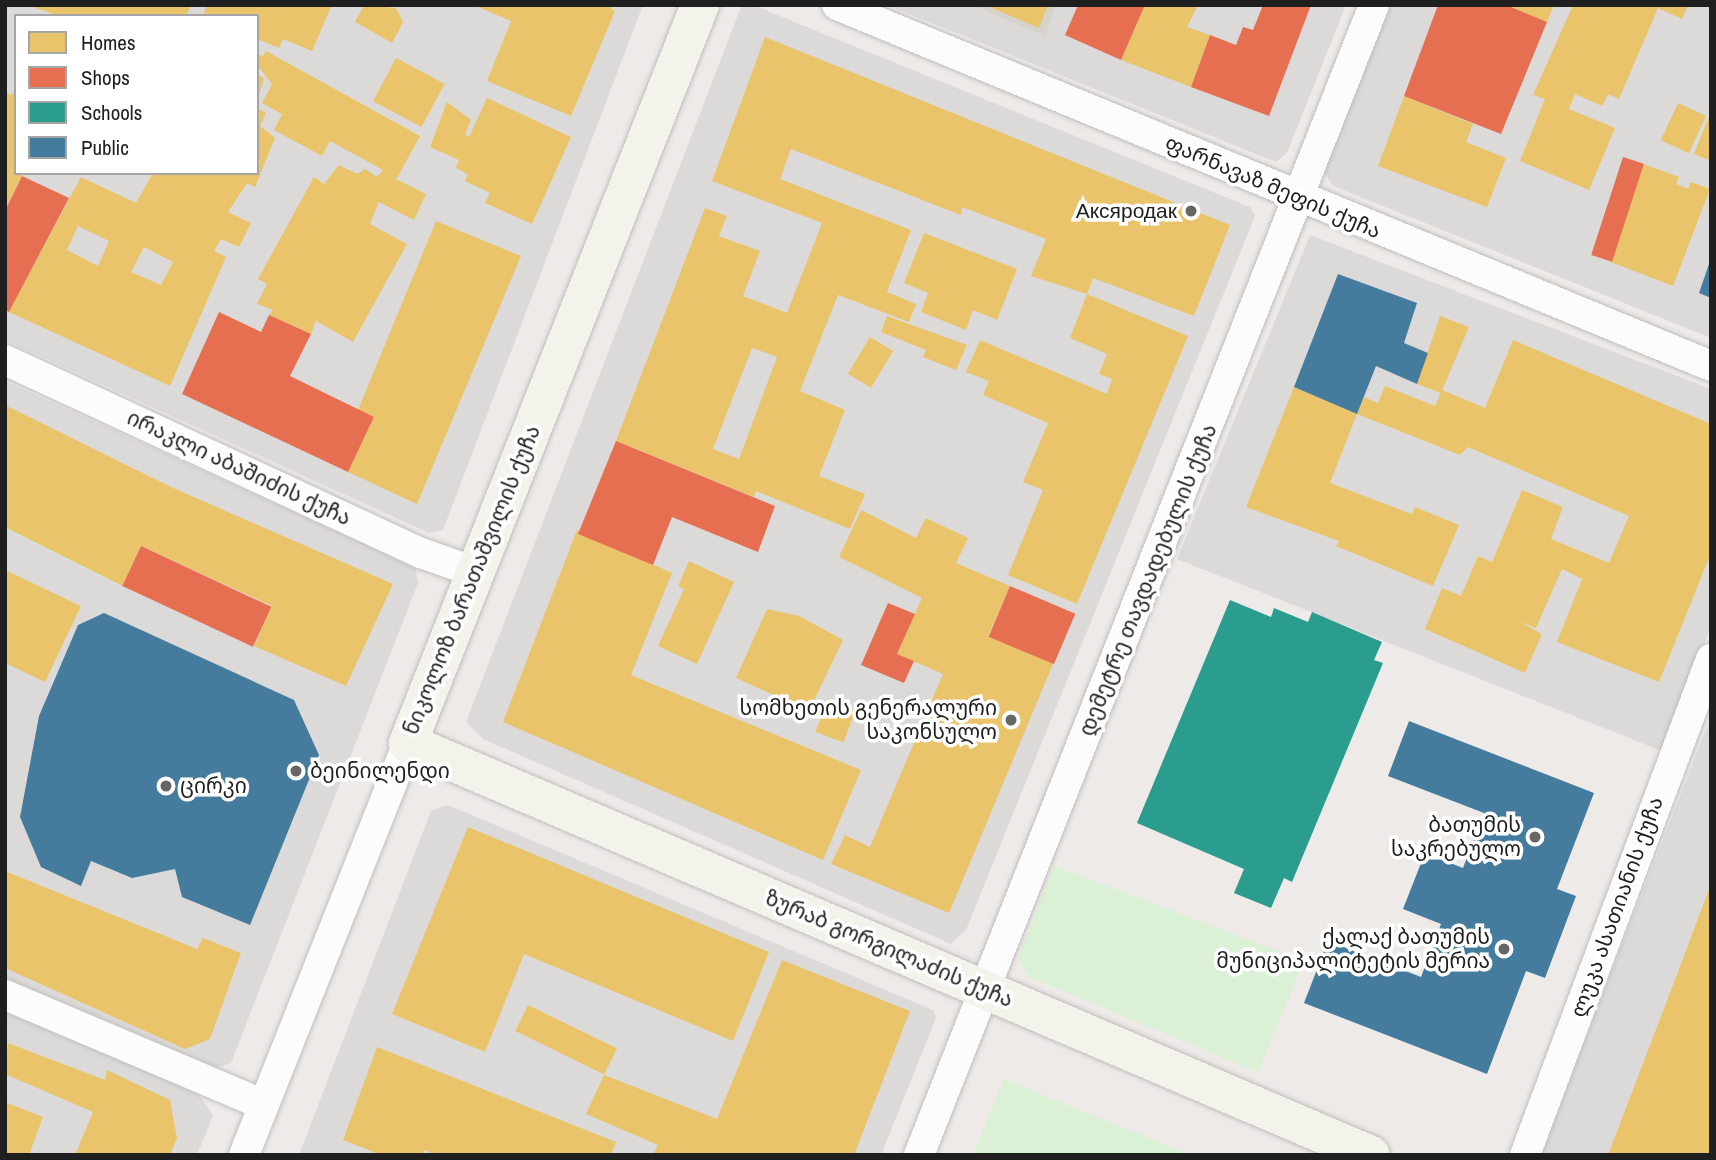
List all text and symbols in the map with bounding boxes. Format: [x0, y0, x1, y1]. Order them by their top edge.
legend [14, 14, 259, 175]
text: Homes [81, 28, 136, 57]
text: Shops [81, 63, 130, 92]
text: Schools [81, 98, 142, 127]
street label: ფარნავაზ მეფის ქუჩა [1161, 130, 1385, 244]
text: Public [81, 133, 129, 162]
place label: Аксяродак [1076, 198, 1177, 224]
marker: Аксяродак [1183, 203, 1199, 219]
street label: ირაკლი აბაშიძის ქუჩა [123, 405, 355, 531]
street label: დემეტრე თავდადებულის ქუჩა [1074, 420, 1222, 740]
street label: ნიკოლოზ ბარათაშვილის ქუჩა [398, 422, 546, 738]
place label: სომხეთის გენერალური საკონსულო [739, 695, 997, 745]
marker: სომხეთის გენერალური საკონსულო [1003, 712, 1019, 728]
place label: ბეინილენდი [310, 758, 450, 784]
marker: ბეინილენდი [288, 763, 304, 779]
place label: ცირკი [180, 773, 247, 799]
marker: ცირკი [158, 778, 174, 794]
street label: ლუკა ასათიანის ქუჩა [1565, 793, 1669, 1021]
place label: ბათუმის საკრებულო [1391, 812, 1521, 862]
marker: ბათუმის საკრებულო [1527, 829, 1543, 845]
street label: ზურაბ გორგილაძის ქუჩა [761, 885, 1017, 1013]
place label: ქალაქ ბათუმის მუნიციპალიტეტის მერია [1216, 924, 1490, 974]
marker: ქალაქ ბათუმის მუნიციპალიტეტის მერია [1496, 941, 1512, 957]

